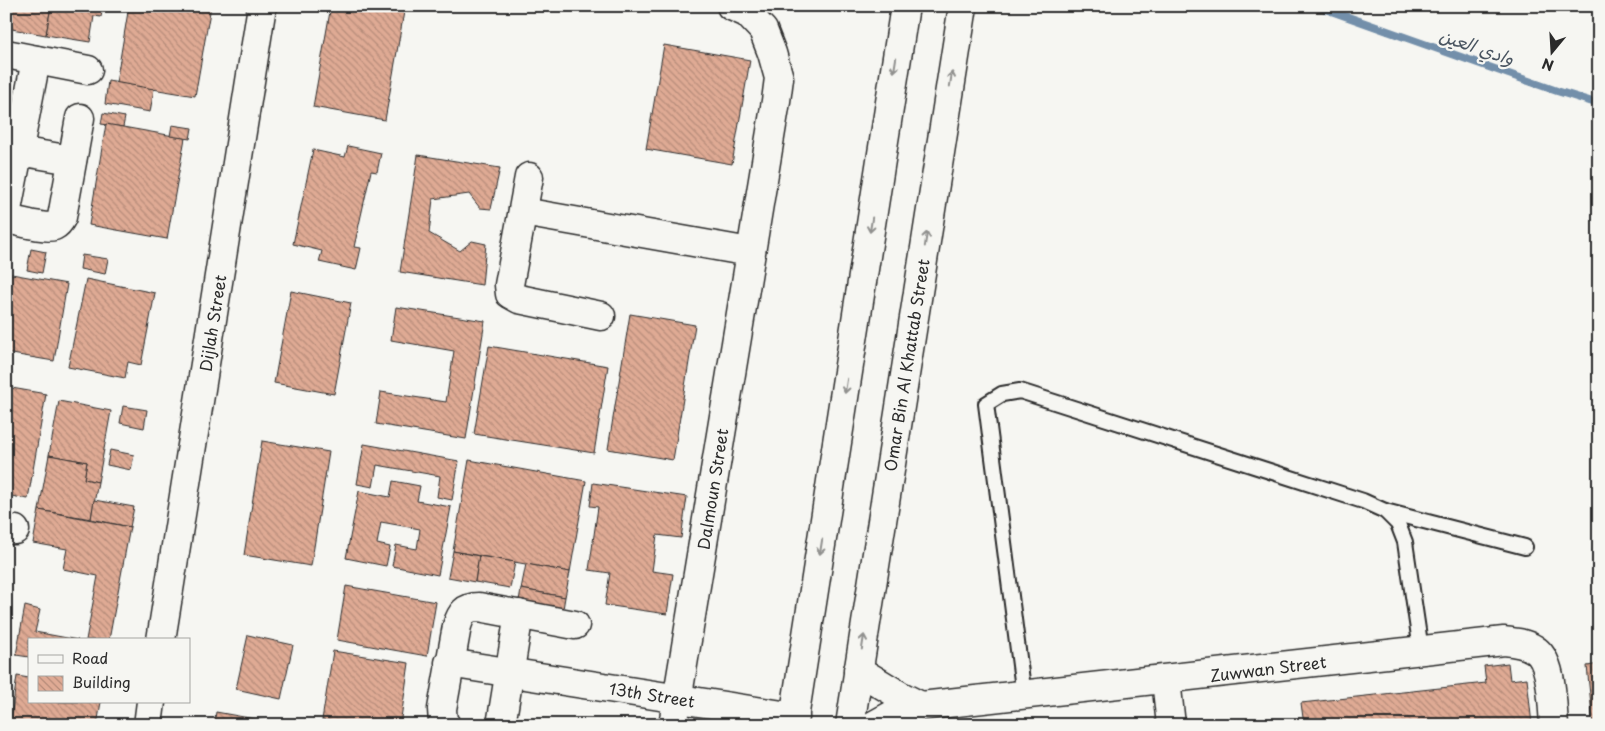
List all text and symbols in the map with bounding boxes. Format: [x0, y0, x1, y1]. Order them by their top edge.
water label: وادي العين [1436, 21, 1519, 73]
north arrow [1528, 28, 1578, 78]
text: N [1539, 53, 1556, 77]
one-way arrow [890, 56, 900, 72]
one-way arrow [947, 71, 957, 87]
one-way arrow [865, 217, 875, 233]
one-way arrow [921, 232, 931, 248]
street label: Omar Bin Al Khattab Street [877, 257, 935, 473]
street label: Dijlah Street [193, 273, 231, 373]
one-way arrow [840, 378, 850, 394]
street label: Dalmoun Street [691, 426, 734, 551]
one-way arrow [816, 538, 826, 554]
one-way arrow [858, 634, 868, 650]
legend [28, 638, 190, 704]
text: Road [72, 646, 108, 669]
street label: Zuwwan Street [1208, 649, 1328, 687]
text: Building [72, 670, 131, 693]
street label: 13th Street [607, 675, 697, 713]

